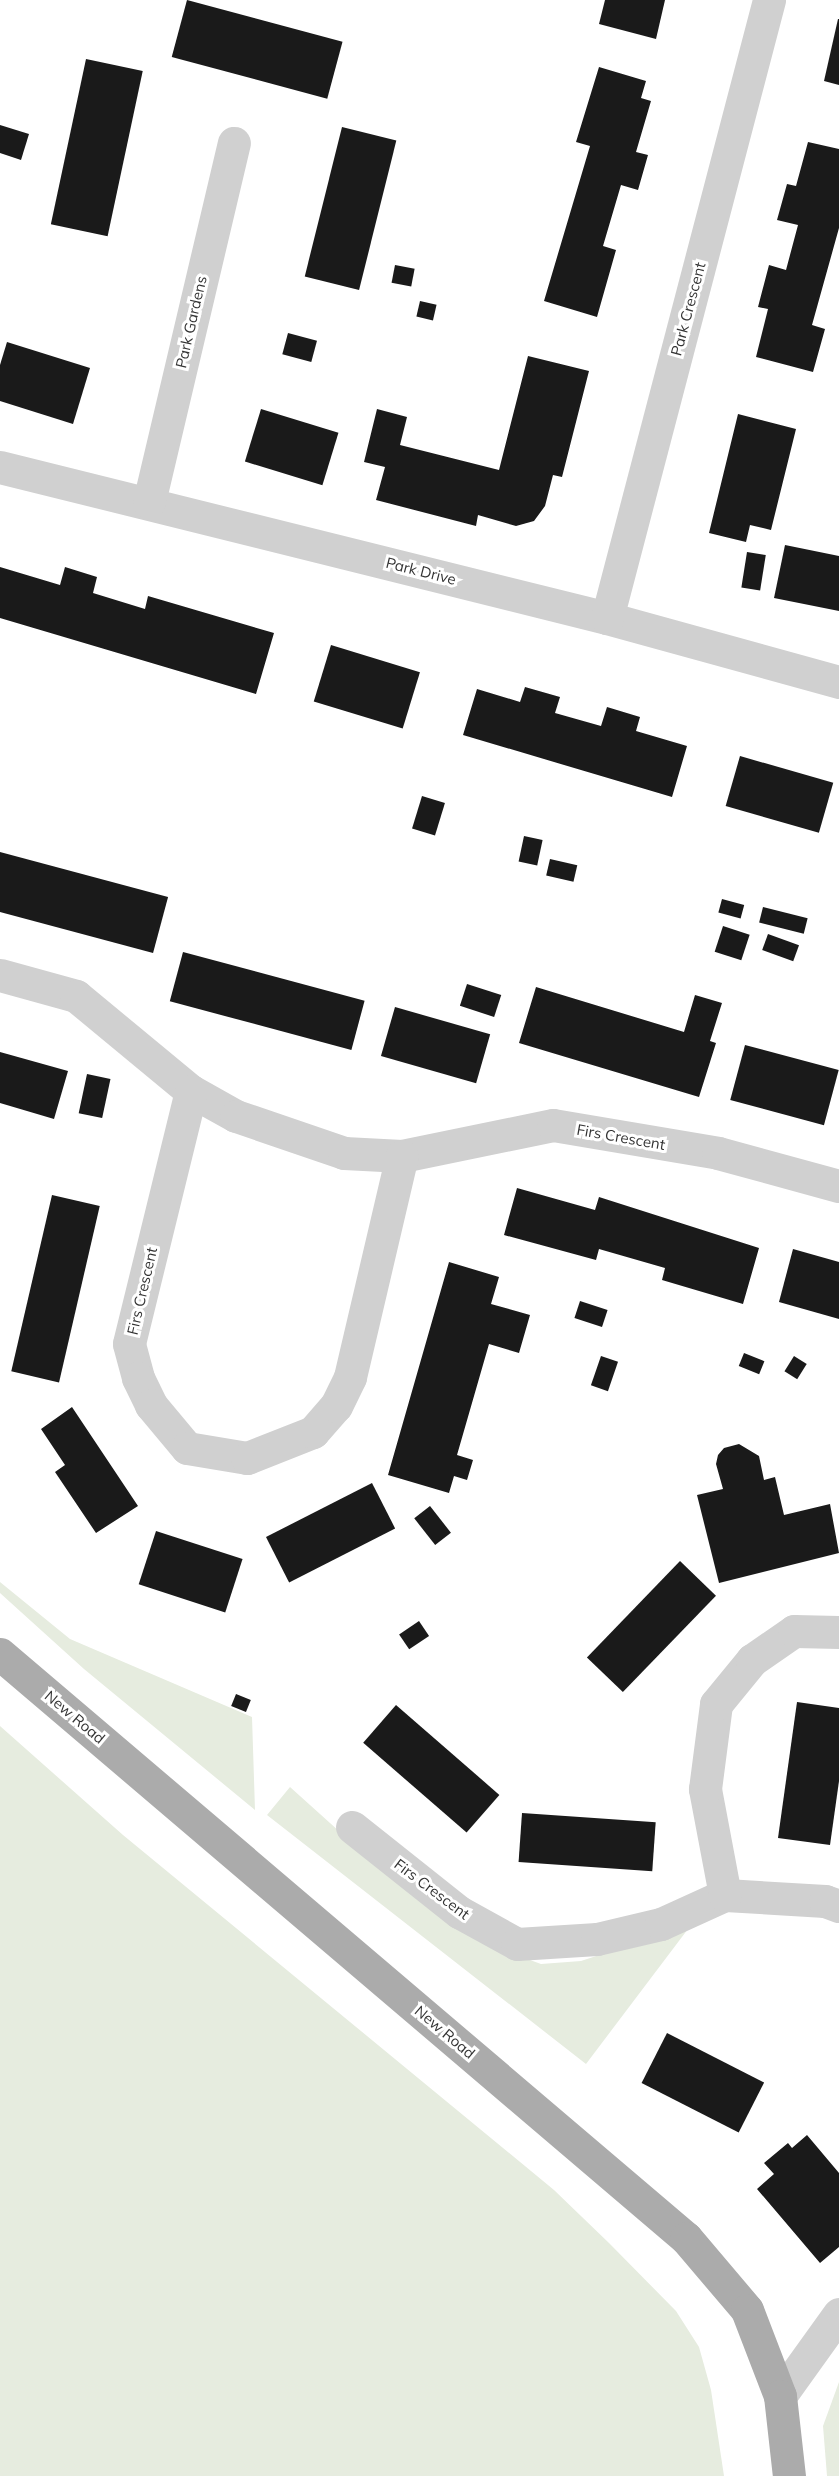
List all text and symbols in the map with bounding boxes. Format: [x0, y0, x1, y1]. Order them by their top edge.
street label: Park Crescent [667, 260, 709, 358]
street label: Park Gardens [172, 274, 210, 370]
street label: Park Drive [384, 554, 458, 588]
street label: Firs Crescent [575, 1120, 667, 1154]
street label: Firs Crescent [123, 1245, 161, 1337]
street label: New Road [41, 1687, 109, 1747]
street label: Firs Crescent [391, 1855, 473, 1923]
street label: New Road [411, 2002, 479, 2062]

